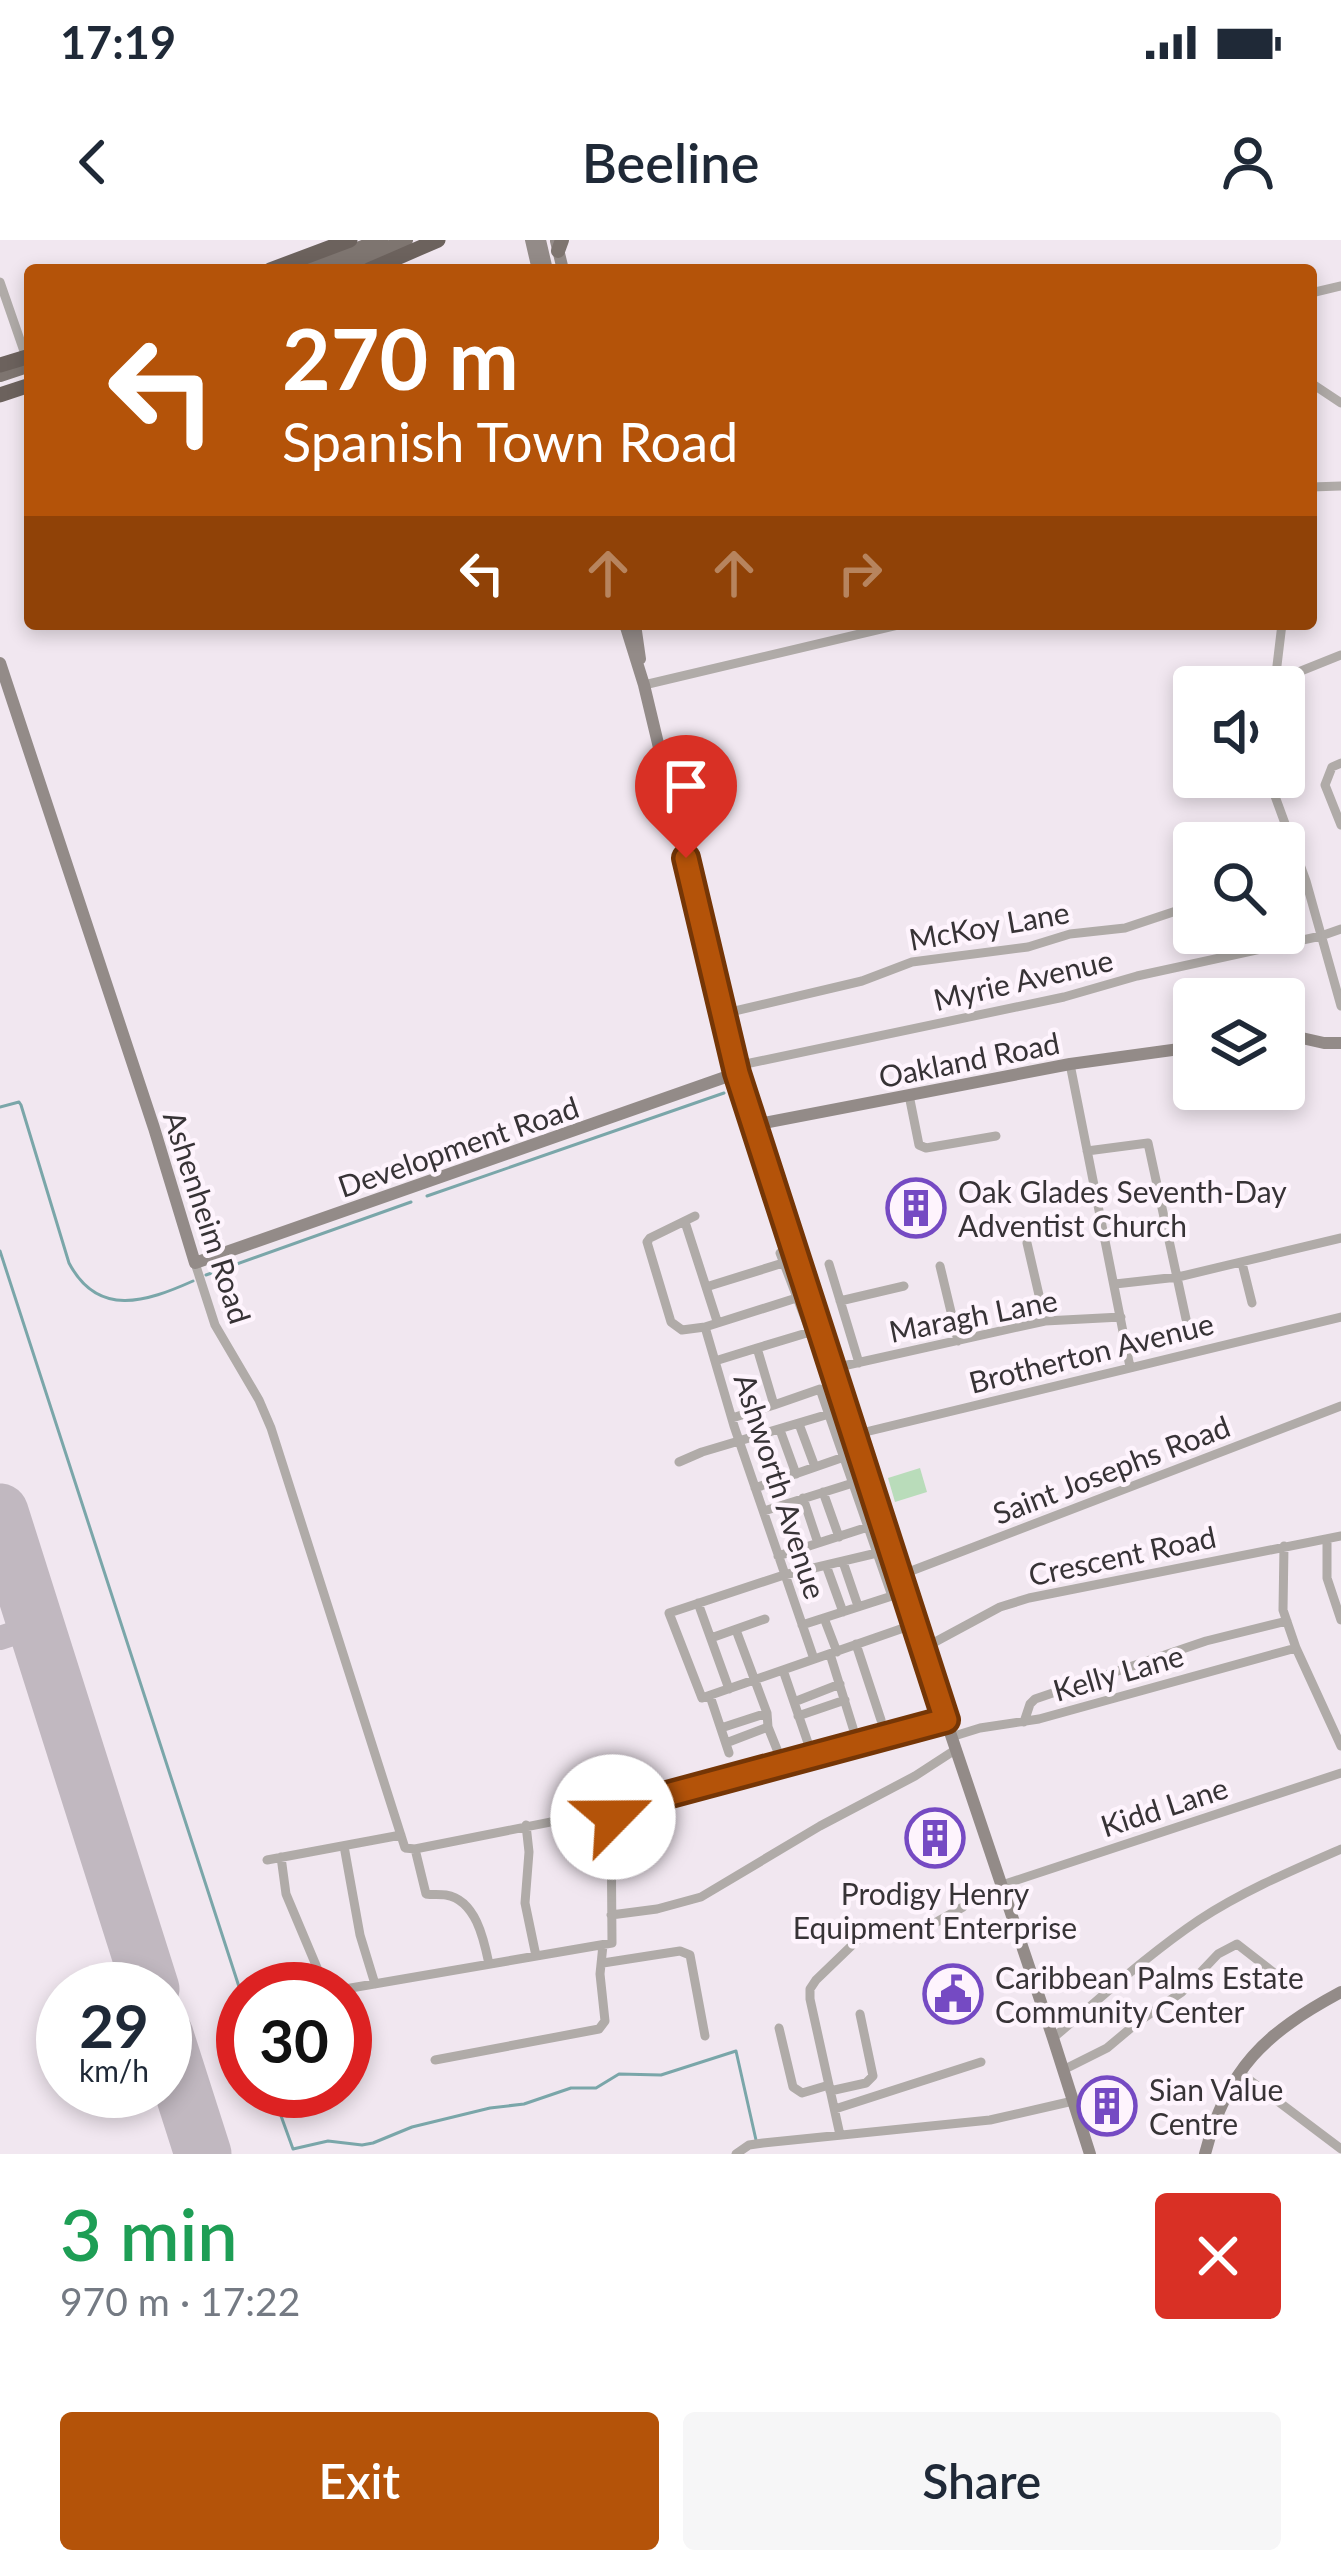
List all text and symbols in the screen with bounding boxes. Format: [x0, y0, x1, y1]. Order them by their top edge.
text: 17:19 [60, 15, 176, 69]
icon: back [60, 129, 126, 195]
icon: person [1215, 129, 1281, 195]
text: Beeline [582, 130, 759, 195]
text: 270 m [282, 307, 519, 408]
icon: left [84, 312, 240, 468]
text: Spanish Town Road [282, 409, 738, 474]
icon: left [449, 540, 515, 606]
icon: ahead [575, 540, 641, 606]
icon: ahead [701, 540, 767, 606]
icon: right [827, 540, 893, 606]
map controls [1173, 666, 1305, 1110]
button: sound [1173, 666, 1305, 798]
pin [635, 735, 737, 858]
icon: arrive [653, 753, 719, 819]
button: search [1173, 822, 1305, 954]
street label: McKoy Lane [906, 893, 1072, 957]
street label: Myrie Avenue [930, 941, 1116, 1017]
button: layers [1173, 978, 1305, 1110]
street label: Oakland Road [875, 1024, 1063, 1094]
street label: Development Road [333, 1088, 583, 1204]
street label: Ashenheim Road [157, 1106, 259, 1328]
place label: Oak Glades Seventh-Day Adventist Church [958, 1173, 1287, 1243]
building icon: Oak Glades Seventh-Day Adventist Church [885, 1177, 947, 1239]
street label: Maragh Lane [886, 1281, 1060, 1349]
street label: Brotherton Avenue [965, 1304, 1217, 1400]
street label: Ashworth Avenue [728, 1369, 834, 1603]
street label: Saint Josephs Road [987, 1407, 1235, 1531]
street label: Crescent Road [1025, 1518, 1219, 1592]
street label: Kelly Lane [1049, 1636, 1187, 1708]
position arrow [550, 1754, 676, 1880]
street label: Kidd Lane [1096, 1769, 1232, 1843]
building icon: Prodigy Henry Equipment Enterprise [904, 1807, 966, 1869]
place label: Prodigy Henry Equipment Enterprise [793, 1875, 1077, 1945]
place label: Caribbean Palms Estate Community Center [995, 1959, 1304, 2029]
speed limit sign: 30 [216, 1962, 372, 2118]
public building icon: Caribbean Palms Estate Community Center [922, 1963, 984, 2025]
text: 29 [79, 1989, 149, 2061]
text: km/h [79, 2052, 149, 2088]
place label: Sian Value Centre [1149, 2071, 1283, 2141]
building icon: Sian Value Centre [1076, 2075, 1138, 2137]
text: 3 min [60, 2190, 238, 2276]
button: close [1155, 2193, 1281, 2319]
text: 970 m · 17:22 [60, 2278, 300, 2324]
button: Exit [60, 2412, 659, 2550]
button: Share [683, 2412, 1281, 2550]

